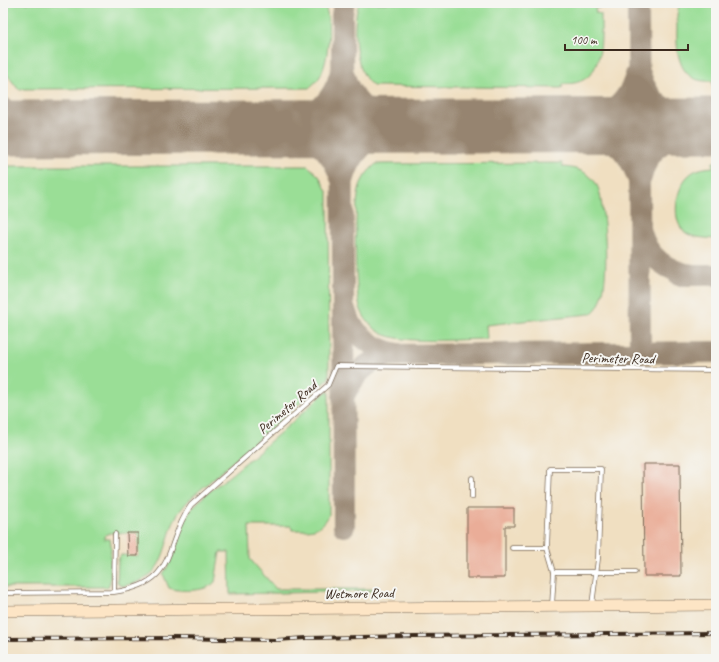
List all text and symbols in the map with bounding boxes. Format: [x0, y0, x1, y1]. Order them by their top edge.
scale bar [565, 26, 688, 52]
text: 100 m [571, 32, 598, 48]
street label: Perimeter Road [581, 349, 657, 368]
street label: Perimeter Road [254, 375, 322, 438]
street label: Wetmore Road [324, 584, 396, 603]

